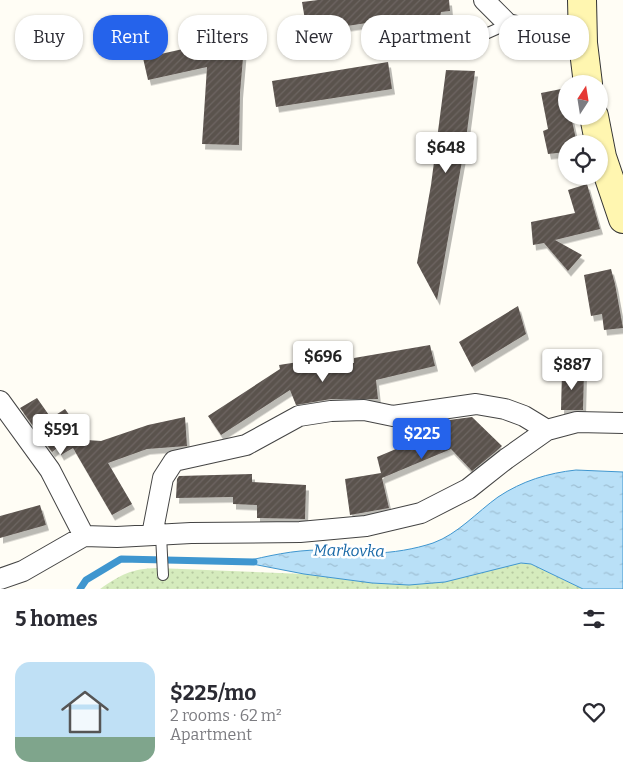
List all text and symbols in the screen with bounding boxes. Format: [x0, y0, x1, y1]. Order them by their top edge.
chip: Buy [15, 15, 83, 60]
chip: Rent [93, 15, 168, 60]
chip: Filters [178, 15, 267, 60]
chip: New [277, 15, 351, 60]
chip: Apartment [361, 15, 489, 60]
chip: House [499, 15, 589, 60]
north arrow [558, 75, 608, 125]
map controls [558, 75, 608, 185]
pin: $648 [416, 132, 476, 174]
button: locate [558, 135, 608, 185]
text: $648 [427, 138, 465, 157]
pin: $696 [293, 340, 353, 383]
text: $696 [304, 347, 342, 366]
pin: $887 [542, 348, 602, 391]
text: $887 [553, 355, 591, 374]
pin: $591 [31, 414, 91, 456]
pin: $225 [392, 418, 452, 460]
text: $591 [44, 420, 78, 439]
text: $225 [404, 424, 440, 443]
water label: Markovka [313, 540, 385, 561]
icon: filters [580, 605, 608, 633]
text: 5 homes [15, 606, 98, 632]
text: $225/mo [170, 680, 256, 706]
icon: home [55, 682, 115, 742]
icon: heart [580, 698, 608, 726]
text: 2 rooms · 62 m² [170, 706, 282, 725]
text: Apartment [170, 725, 252, 744]

